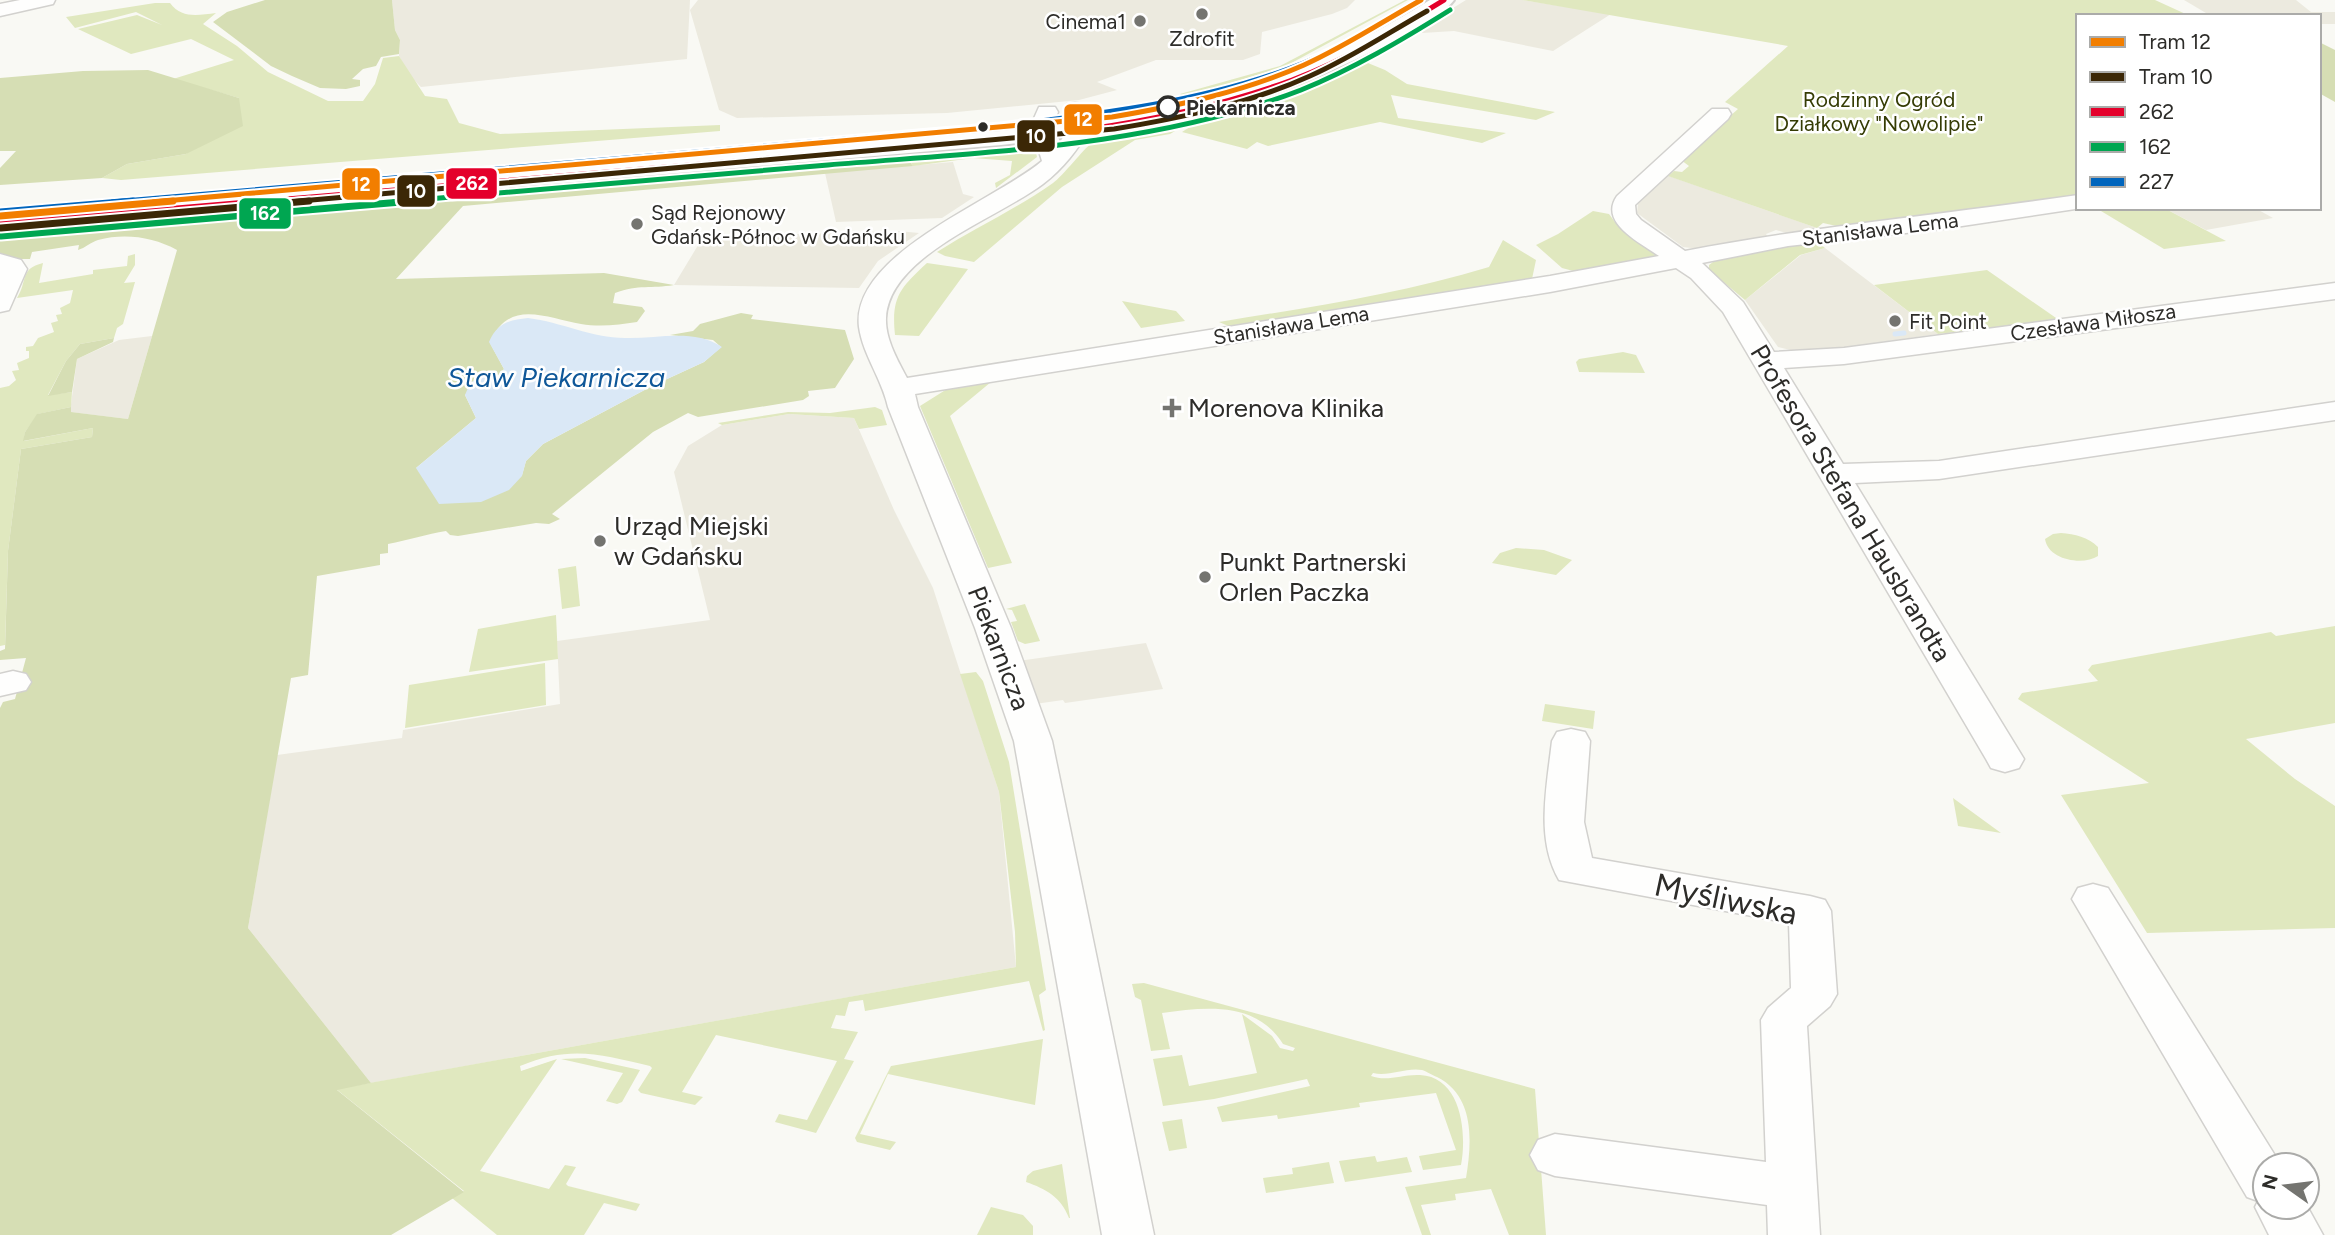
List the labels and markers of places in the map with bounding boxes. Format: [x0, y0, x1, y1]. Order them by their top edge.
marker: Zdrofit [1194, 6, 1210, 22]
place label: Cinema1 [1046, 9, 1126, 34]
marker: Cinema1 [1132, 13, 1148, 29]
place label: Zdrofit [1169, 26, 1235, 51]
place label: Piekarnicza [1186, 95, 1296, 120]
marker: Piekarnicza [1157, 96, 1179, 118]
unlabelled marker [976, 120, 990, 134]
place label: Sąd Rejonowy Gdańsk-Północ w Gdańsku [651, 200, 905, 249]
marker: Sąd Rejonowy Gdańsk-Północ w Gdańsku [629, 216, 645, 232]
place label: Fit Point [1909, 309, 1987, 334]
marker: Fit Point [1887, 313, 1903, 329]
place label: Morenova Klinika [1188, 392, 1384, 424]
marker: Morenova Klinika [1162, 398, 1182, 418]
place label: Urząd Miejski w Gdańsku [614, 510, 769, 572]
marker: Urząd Miejski w Gdańsku [592, 533, 608, 549]
place label: Punkt Partnerski Orlen Paczka [1219, 546, 1407, 608]
marker: Punkt Partnerski Orlen Paczka [1197, 569, 1213, 585]

